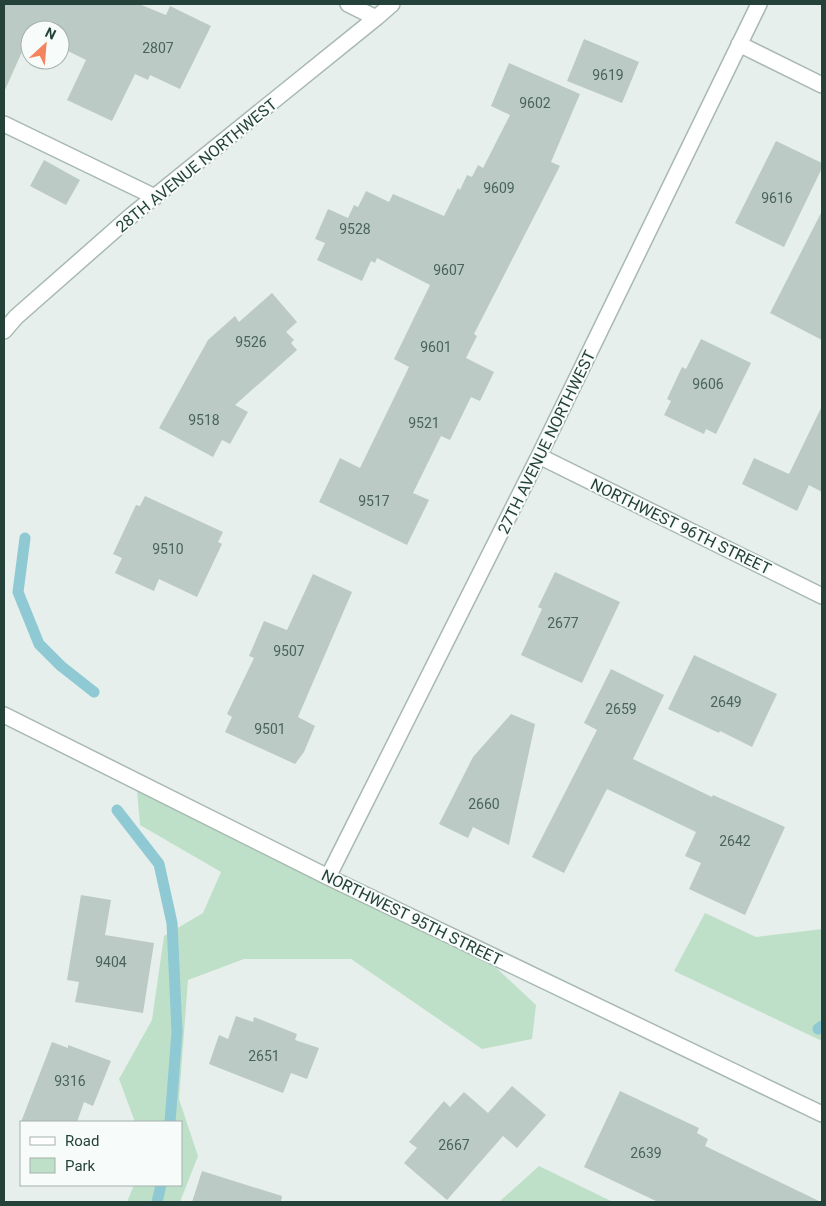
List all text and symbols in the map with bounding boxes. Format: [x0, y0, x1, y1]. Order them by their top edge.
north arrow [20, 20, 70, 70]
text: N [43, 24, 59, 43]
house number: 2807 [142, 40, 174, 56]
house number: 9619 [592, 67, 624, 83]
street label: 28TH AVENUE NORTHWEST [112, 94, 281, 236]
house number: 9602 [519, 95, 551, 111]
house number: 9609 [483, 180, 515, 196]
house number: 9616 [761, 190, 793, 206]
house number: 9528 [339, 221, 371, 237]
house number: 9607 [433, 262, 465, 278]
house number: 9526 [235, 334, 267, 350]
house number: 9601 [420, 339, 452, 355]
street label: 27TH AVENUE NORTHWEST [494, 347, 599, 537]
house number: 9606 [692, 376, 724, 392]
house number: 9518 [188, 412, 220, 428]
house number: 9521 [408, 415, 440, 431]
street label: NORTHWEST 96TH STREET [587, 474, 774, 579]
house number: 9517 [358, 493, 390, 509]
house number: 9510 [152, 541, 184, 557]
house number: 2677 [547, 615, 579, 631]
house number: 9507 [273, 643, 305, 659]
house number: 2649 [710, 694, 742, 710]
house number: 2659 [605, 701, 637, 717]
house number: 9501 [254, 721, 286, 737]
house number: 2660 [468, 796, 500, 812]
house number: 2642 [719, 833, 751, 849]
street label: NORTHWEST 95TH STREET [318, 865, 505, 970]
house number: 9404 [95, 954, 127, 970]
house number: 2651 [248, 1048, 280, 1064]
house number: 9316 [54, 1073, 86, 1089]
legend [20, 1121, 182, 1186]
text: Road [65, 1132, 99, 1150]
house number: 2667 [438, 1137, 470, 1153]
house number: 2639 [630, 1145, 662, 1161]
text: Park [65, 1157, 96, 1175]

